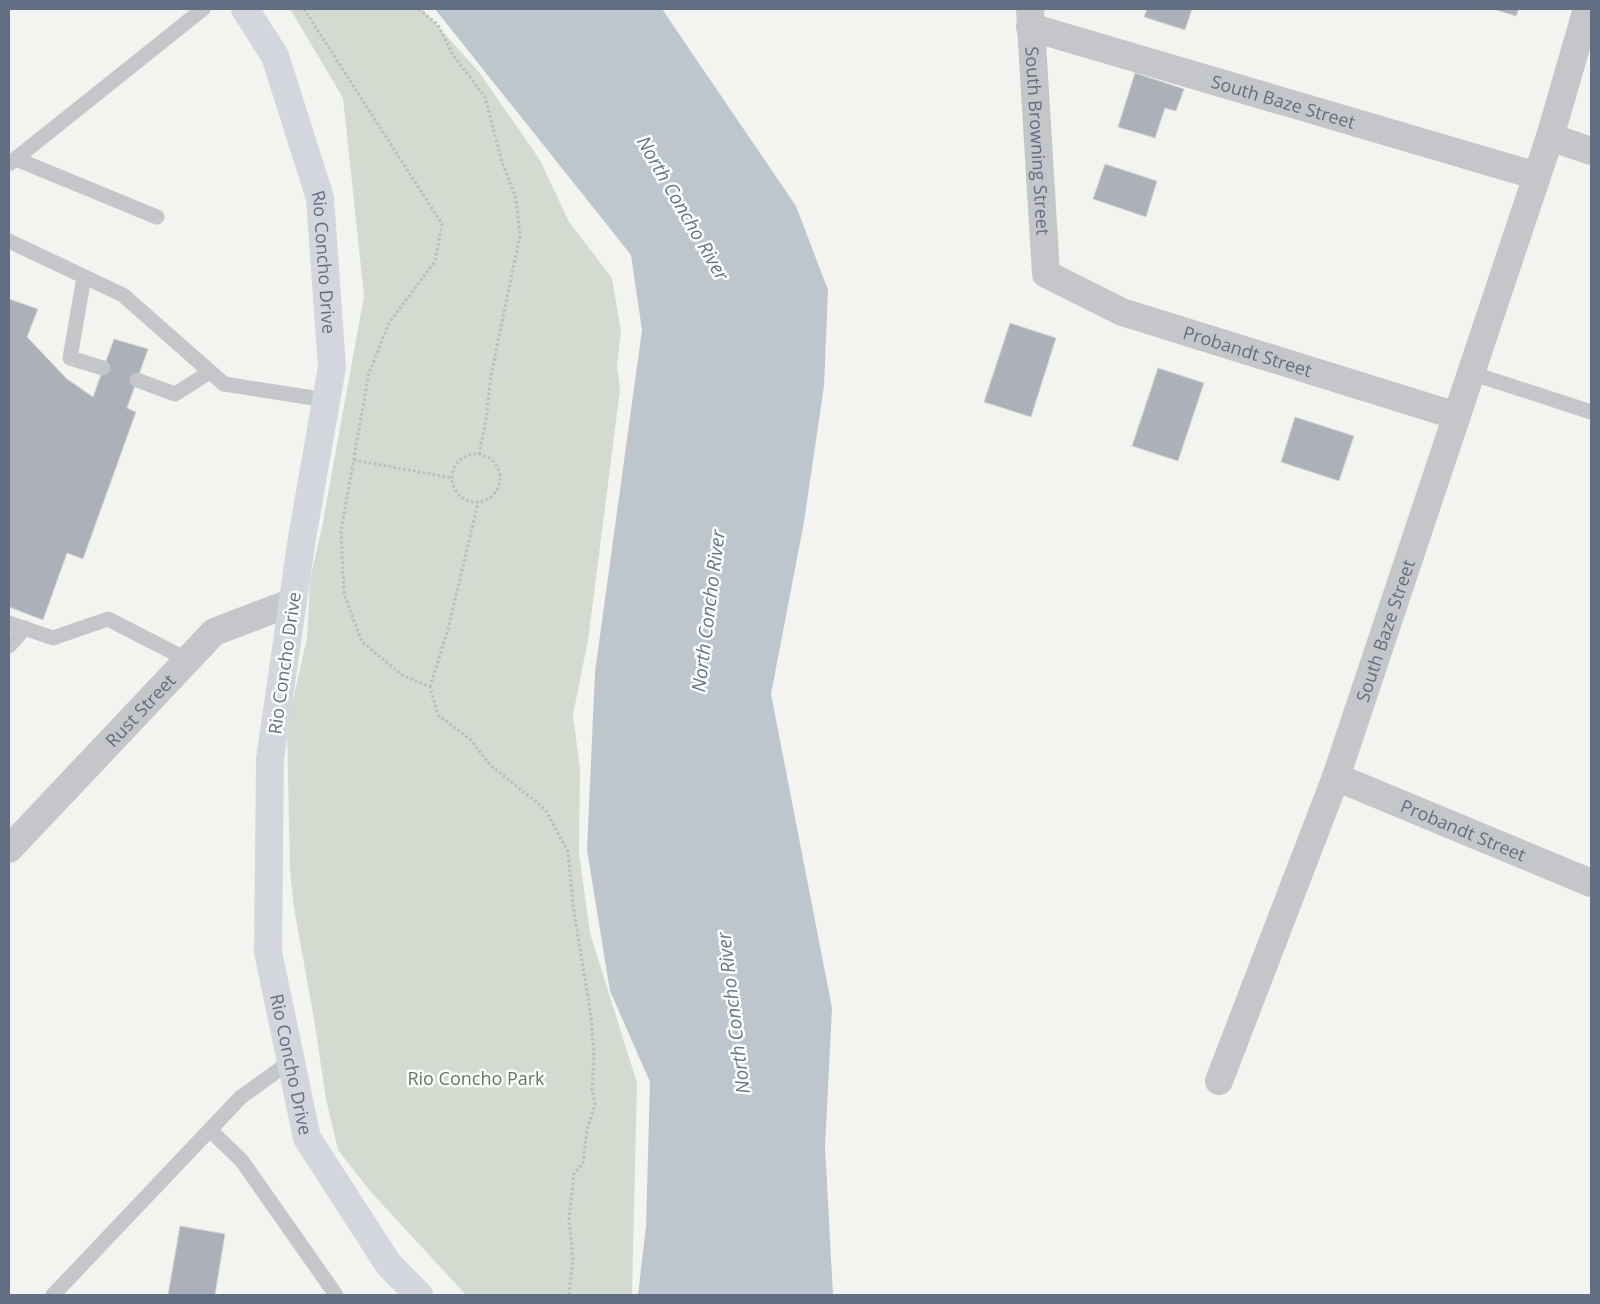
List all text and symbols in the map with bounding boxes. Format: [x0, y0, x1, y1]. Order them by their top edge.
street label: South Browning Street [1020, 46, 1056, 236]
street label: South Baze Street [1208, 69, 1358, 134]
water label: North Concho River [631, 131, 736, 286]
street label: Rio Concho Drive [306, 187, 342, 335]
street label: Probandt Street [1180, 320, 1315, 382]
water label: North Concho River [685, 527, 731, 694]
street label: South Baze Street [1350, 556, 1420, 705]
street label: Rio Concho Drive [262, 590, 306, 736]
street label: Rust Street [100, 668, 181, 752]
street label: Probandt Street [1397, 793, 1530, 867]
water label: North Concho River [710, 929, 756, 1096]
street label: Rio Concho Drive [265, 992, 318, 1137]
park label: Rio Concho Park [407, 1066, 545, 1090]

